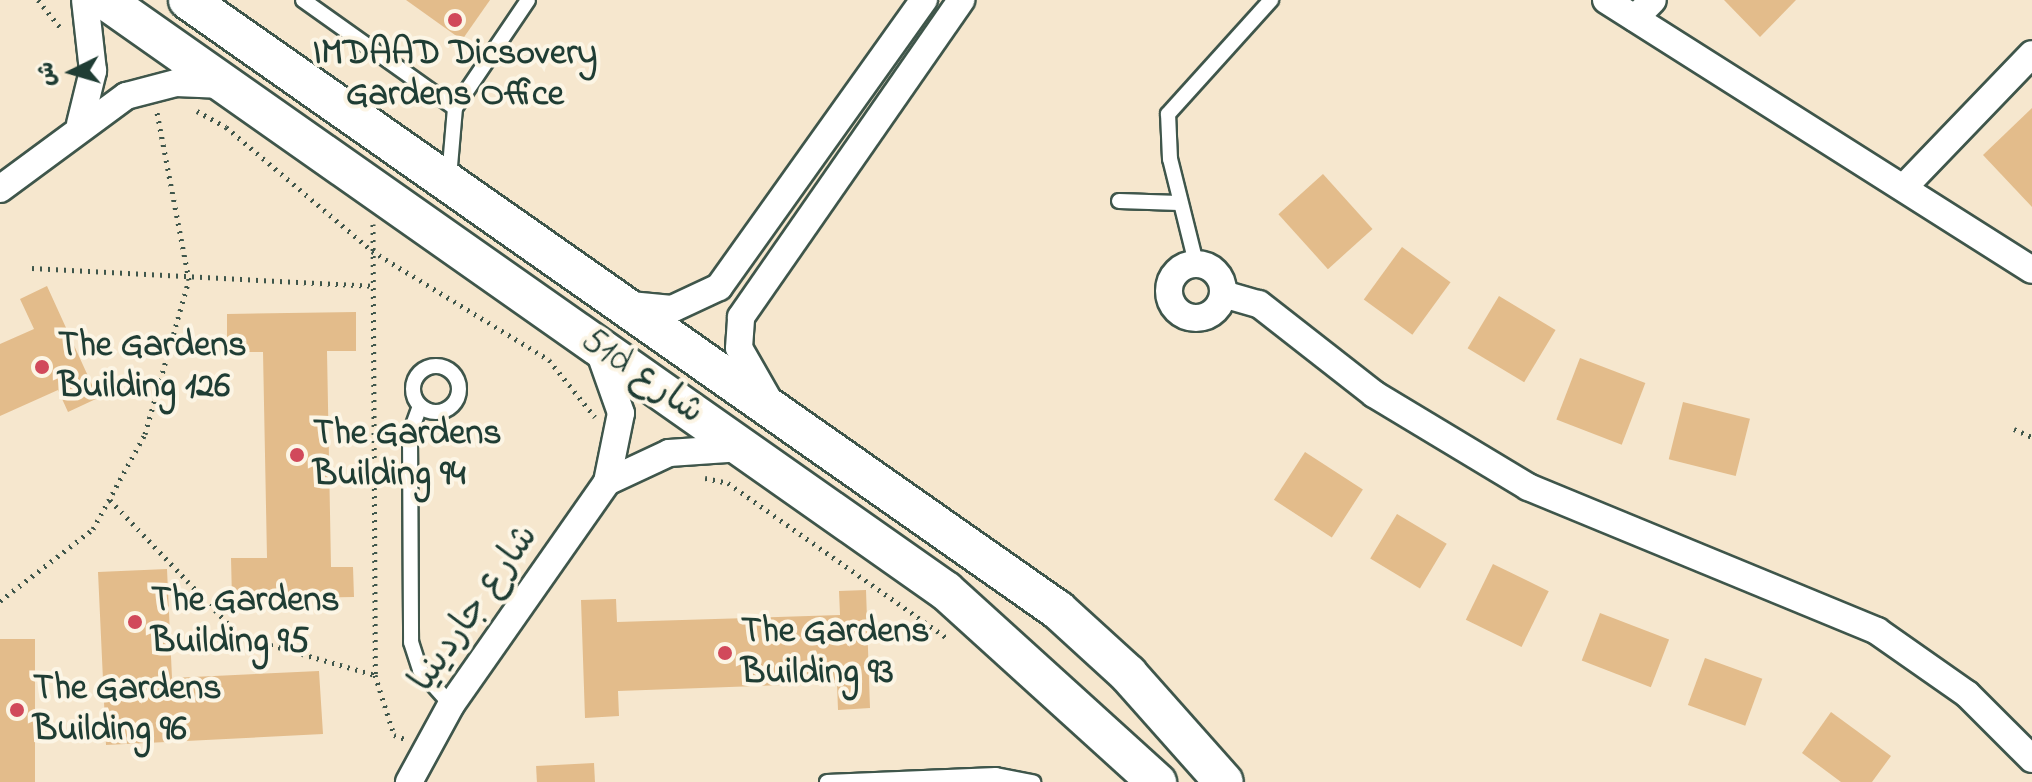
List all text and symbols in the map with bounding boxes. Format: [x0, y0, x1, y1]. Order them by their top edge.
marker: IMDAAD Dicsovery Gardens Office [446, 11, 464, 29]
north arrow [32, 32, 112, 112]
place label: IMDAAD Dicsovery Gardens Office [313, 32, 597, 117]
text: ش [31, 61, 65, 88]
street label: 51d شارع [573, 319, 711, 435]
place label: The Gardens Building 126 [58, 324, 246, 409]
marker: The Gardens Building 126 [33, 358, 51, 376]
place label: The Gardens Building 94 [313, 412, 501, 497]
marker: The Gardens Building 94 [288, 446, 306, 464]
street label: شارع جاردينيا [401, 517, 549, 701]
place label: The Gardens Building 95 [151, 579, 339, 664]
place label: The Gardens Building 93 [741, 610, 929, 695]
marker: The Gardens Building 95 [126, 613, 144, 631]
marker: The Gardens Building 93 [716, 644, 734, 662]
place label: The Gardens Building 96 [33, 667, 221, 752]
marker: The Gardens Building 96 [8, 701, 26, 719]

